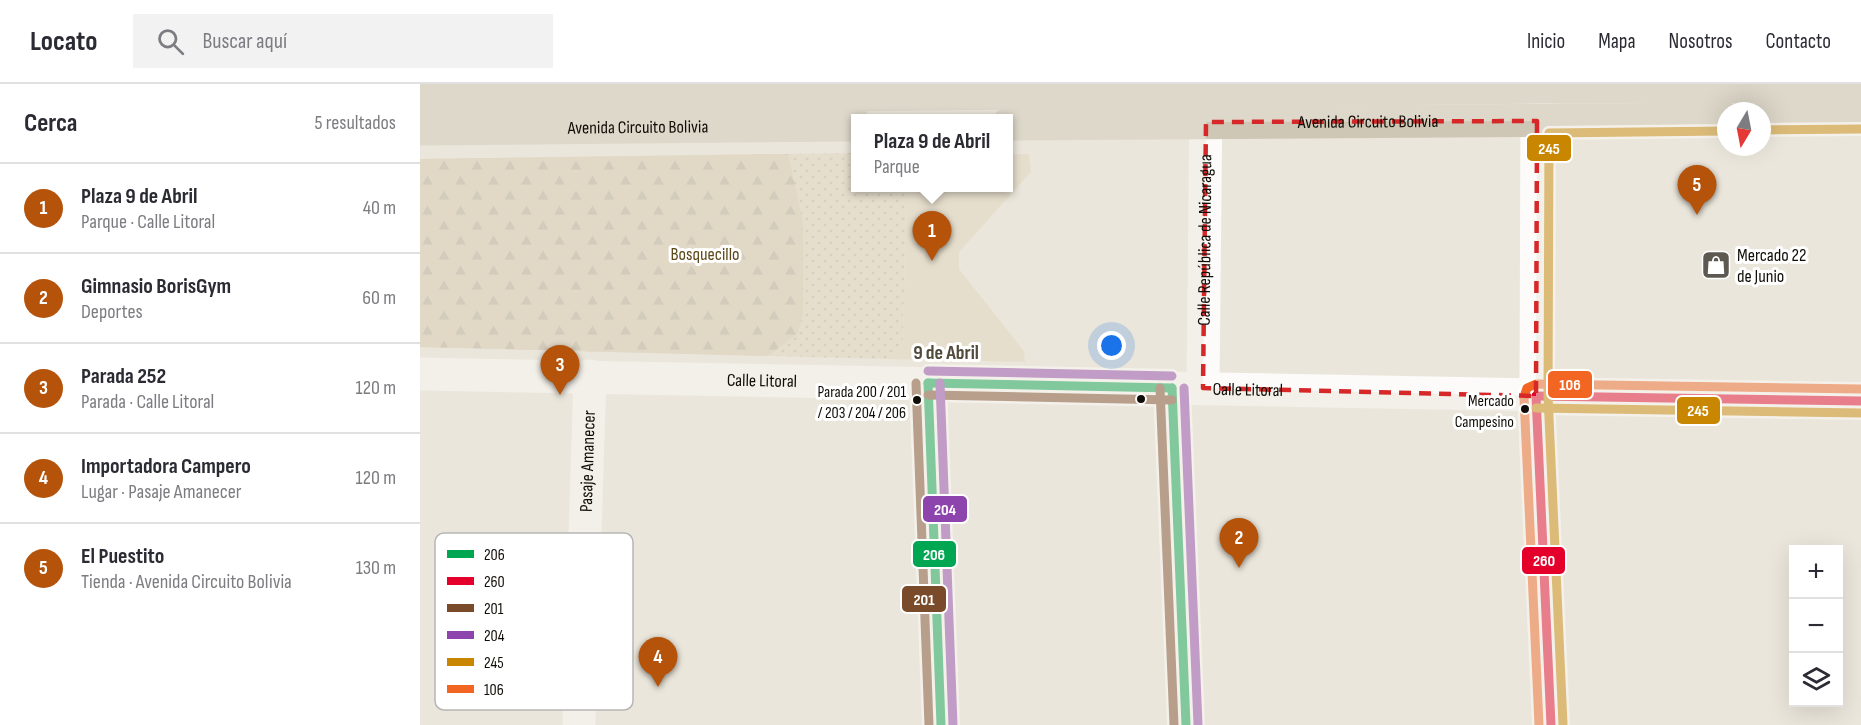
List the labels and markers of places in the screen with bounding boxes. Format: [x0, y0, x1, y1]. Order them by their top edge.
pin: 5 [1678, 166, 1716, 215]
pin: 1 [912, 212, 952, 261]
place label: Mercado 22 de Junio [1737, 245, 1806, 287]
shop icon: Mercado 22 de Junio [1700, 249, 1732, 281]
pin: 3 [540, 346, 580, 395]
place label: Parada 200 / 201 / 203 / 204 / 206 [817, 383, 906, 423]
place label: Mercado Campesino [1455, 392, 1514, 432]
unlabelled marker [1135, 393, 1147, 405]
marker: Parada 200 / 201 / 203 / 204 / 206 [911, 394, 923, 406]
marker: Mercado Campesino [1519, 403, 1531, 415]
pin: 2 [1220, 518, 1258, 568]
pin: 4 [638, 638, 678, 687]

